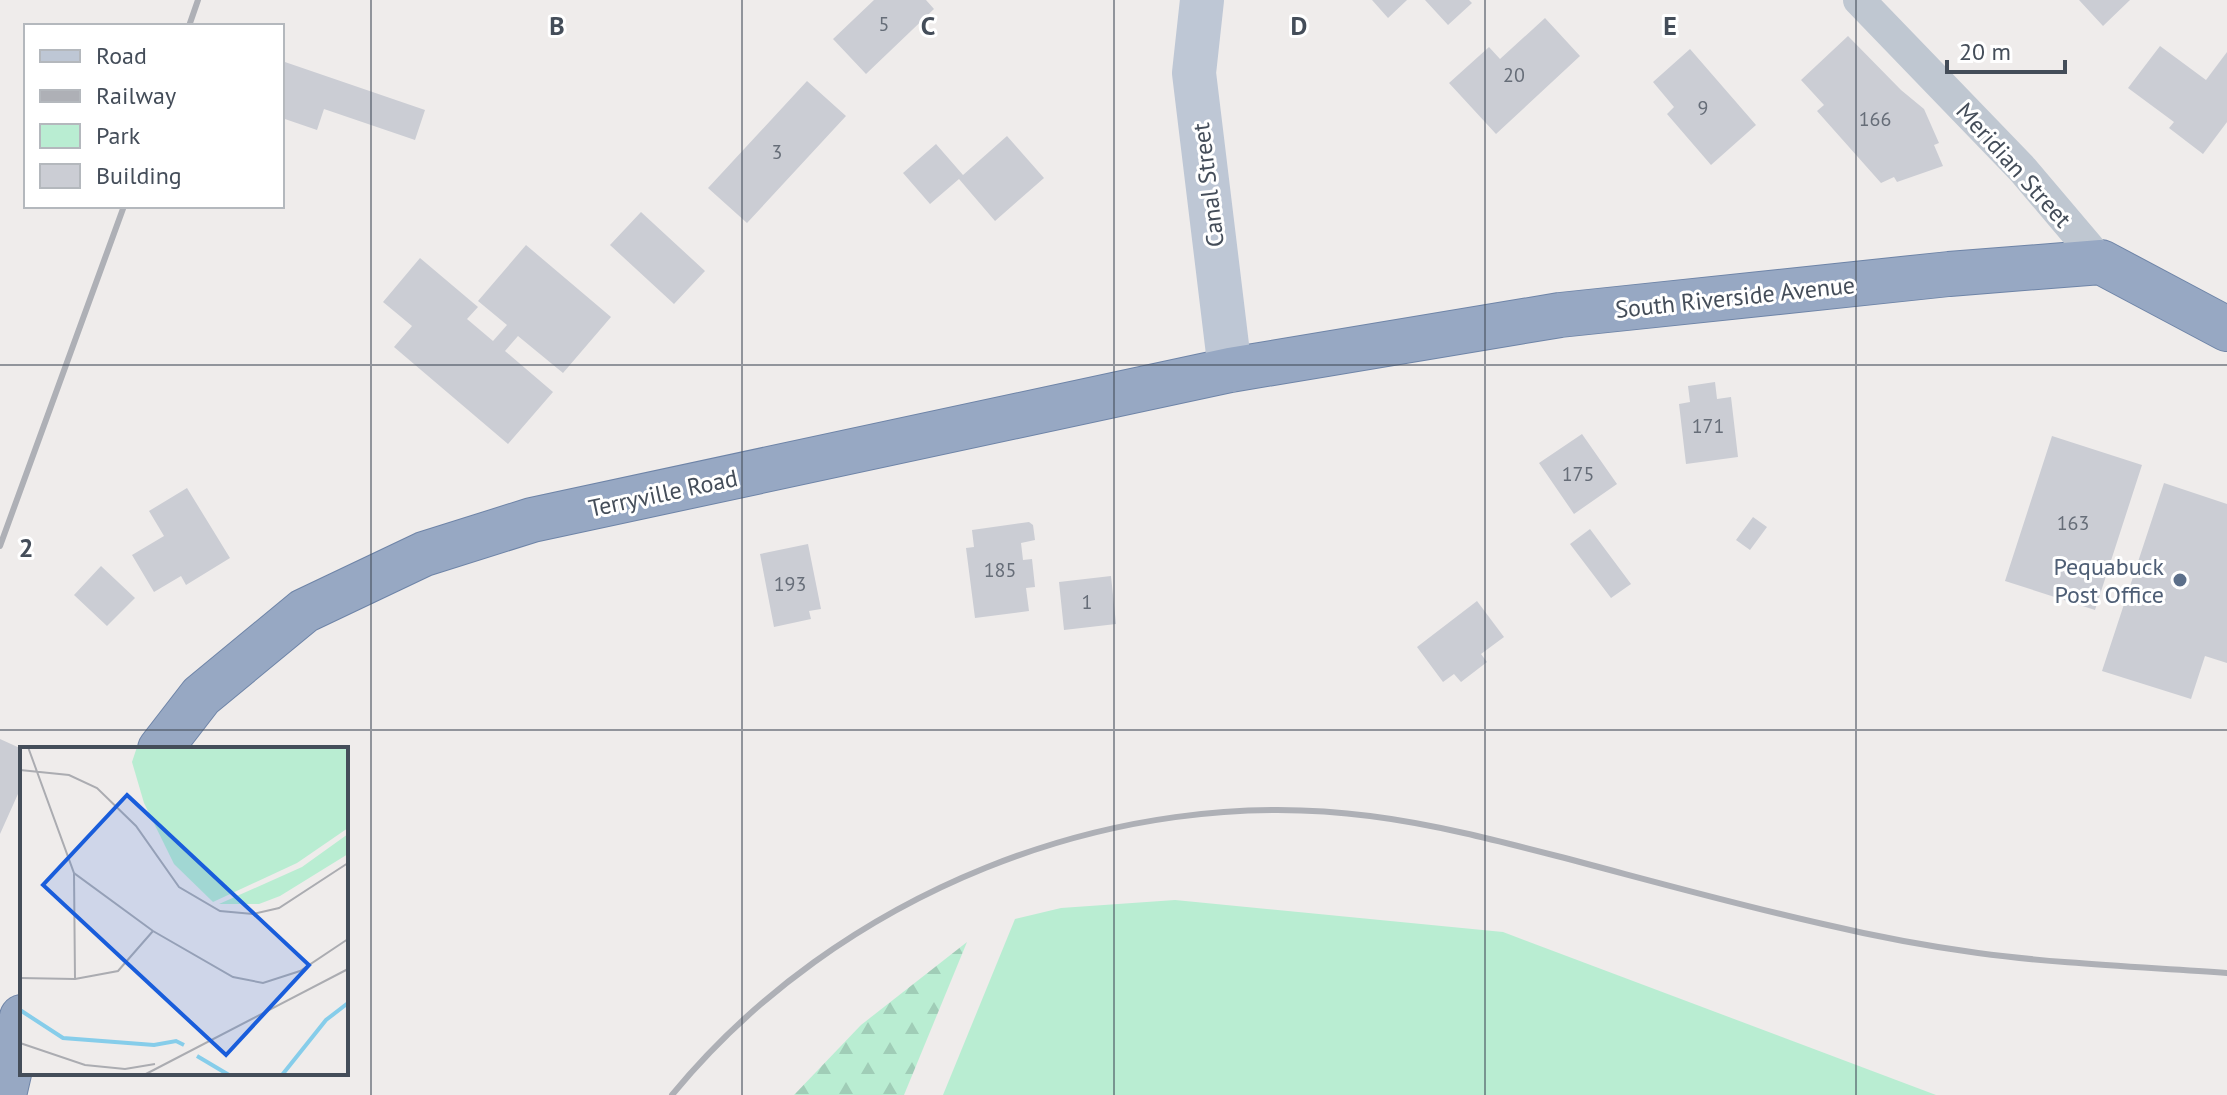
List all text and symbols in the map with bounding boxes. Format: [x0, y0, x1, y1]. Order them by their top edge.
text: B [549, 9, 565, 42]
text: C [921, 9, 935, 42]
text: D [1291, 9, 1307, 42]
text: E [1663, 9, 1677, 42]
house number: 5 [879, 11, 889, 37]
legend [24, 24, 284, 208]
scale bar [1947, 24, 2065, 74]
text: 20 m [1959, 36, 2011, 67]
text: Road [96, 40, 147, 71]
house number: 20 [1503, 62, 1525, 88]
text: Railway [96, 80, 176, 111]
house number: 9 [1698, 95, 1708, 121]
street label: Meridian Street [1950, 96, 2078, 234]
house number: 166 [1859, 106, 1891, 132]
text: Park [96, 120, 141, 151]
street label: Canal Street [1185, 121, 1231, 249]
house number: 3 [772, 139, 782, 165]
text: Building [96, 160, 182, 191]
street label: South Riverside Avenue [1614, 269, 1856, 325]
house number: 171 [1692, 413, 1724, 439]
house number: 175 [1562, 461, 1594, 487]
street label: Terryville Road [586, 462, 740, 524]
house number: 163 [2057, 510, 2089, 536]
text: 2 [19, 531, 33, 564]
place label: Pequabuck Post Office [2054, 551, 2164, 610]
house number: 185 [984, 557, 1016, 583]
house number: 193 [774, 571, 806, 597]
marker: Pequabuck Post Office [2171, 571, 2189, 589]
house number: 1 [1082, 589, 1092, 615]
inset map [20, 747, 348, 1075]

